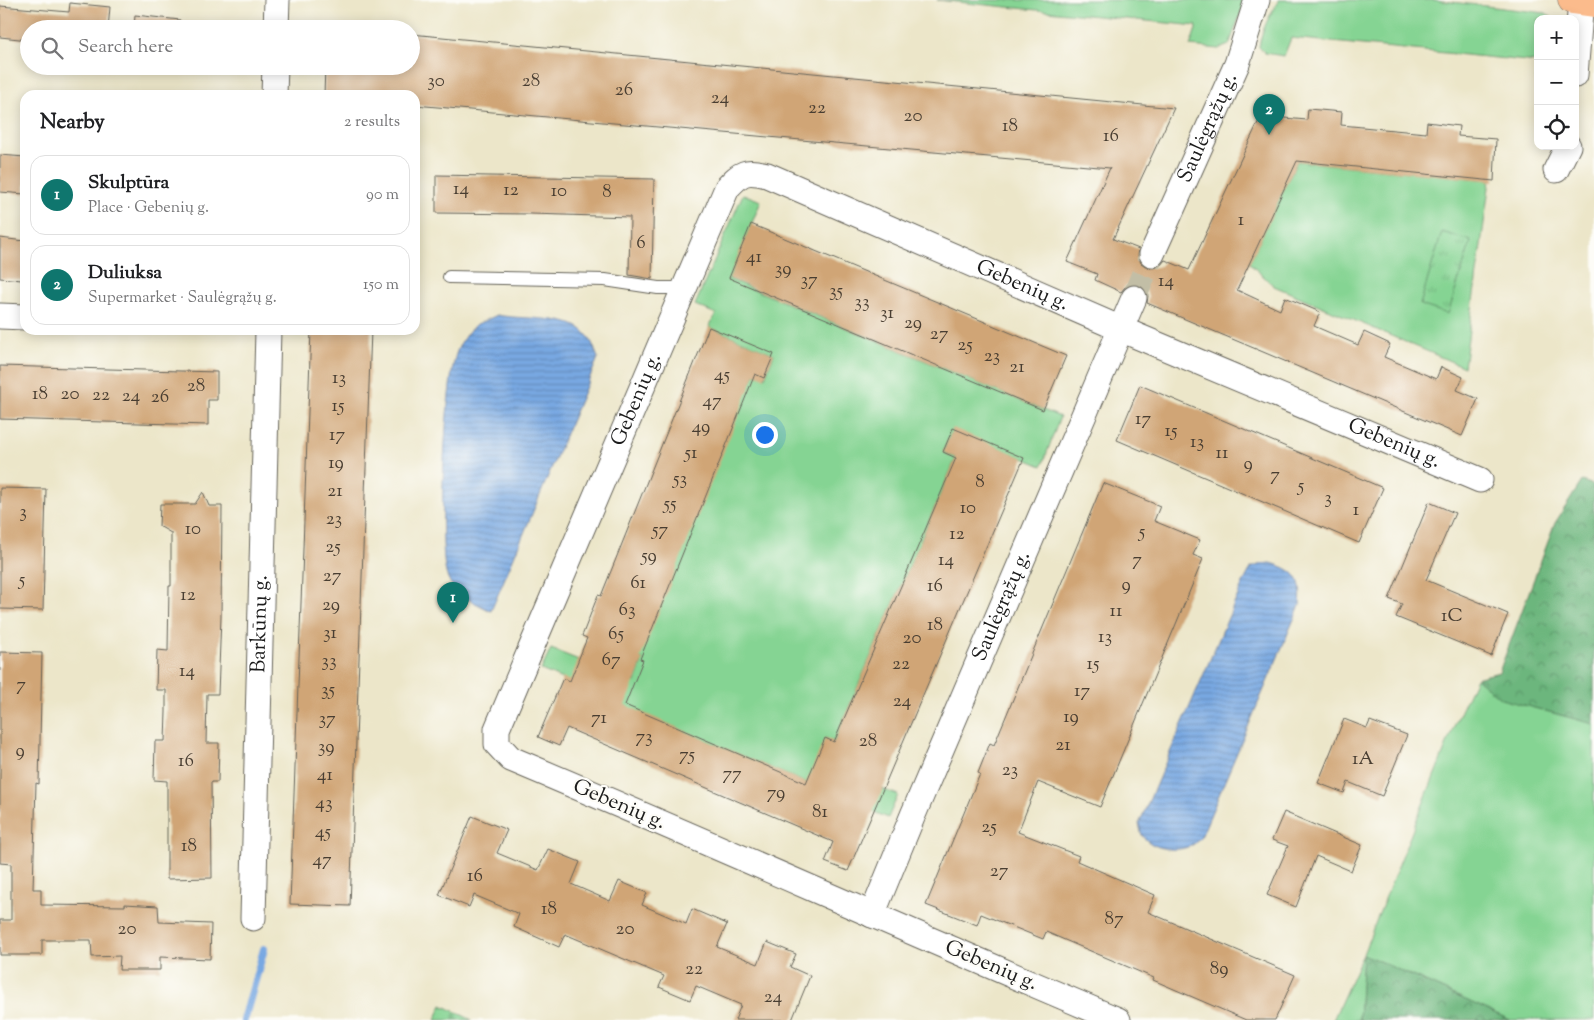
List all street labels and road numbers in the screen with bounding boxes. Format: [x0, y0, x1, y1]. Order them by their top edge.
street label: Saulėgrąžų g. [1171, 68, 1246, 188]
street label: Gebenių g. [971, 253, 1073, 319]
street label: Gebenių g. [604, 349, 670, 451]
street label: Gebenių g. [1343, 411, 1445, 477]
street label: Saulėgrąžų g. [965, 546, 1039, 666]
street label: Barkūnų g. [244, 575, 277, 673]
street label: Gebenių g. [568, 772, 670, 838]
street label: Gebenių g. [940, 933, 1042, 999]

